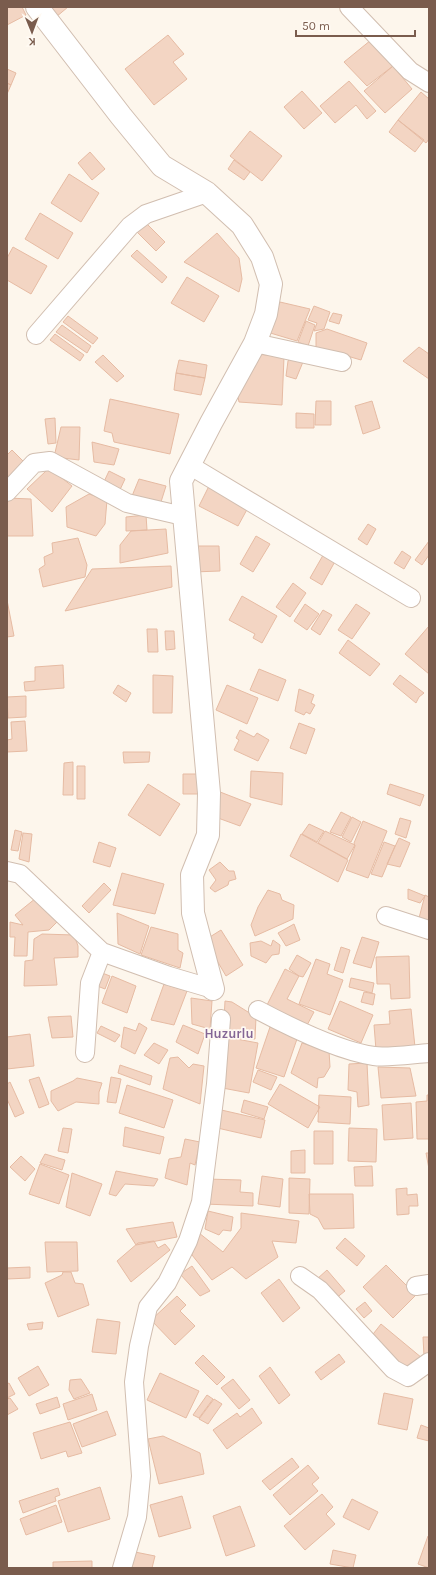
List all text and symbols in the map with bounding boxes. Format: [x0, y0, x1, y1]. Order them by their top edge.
north arrow [12, 12, 52, 52]
scale bar [296, 12, 415, 38]
text: 50 m [302, 19, 330, 33]
text: K [28, 35, 36, 48]
district label: Huzurlu [204, 1026, 254, 1041]

